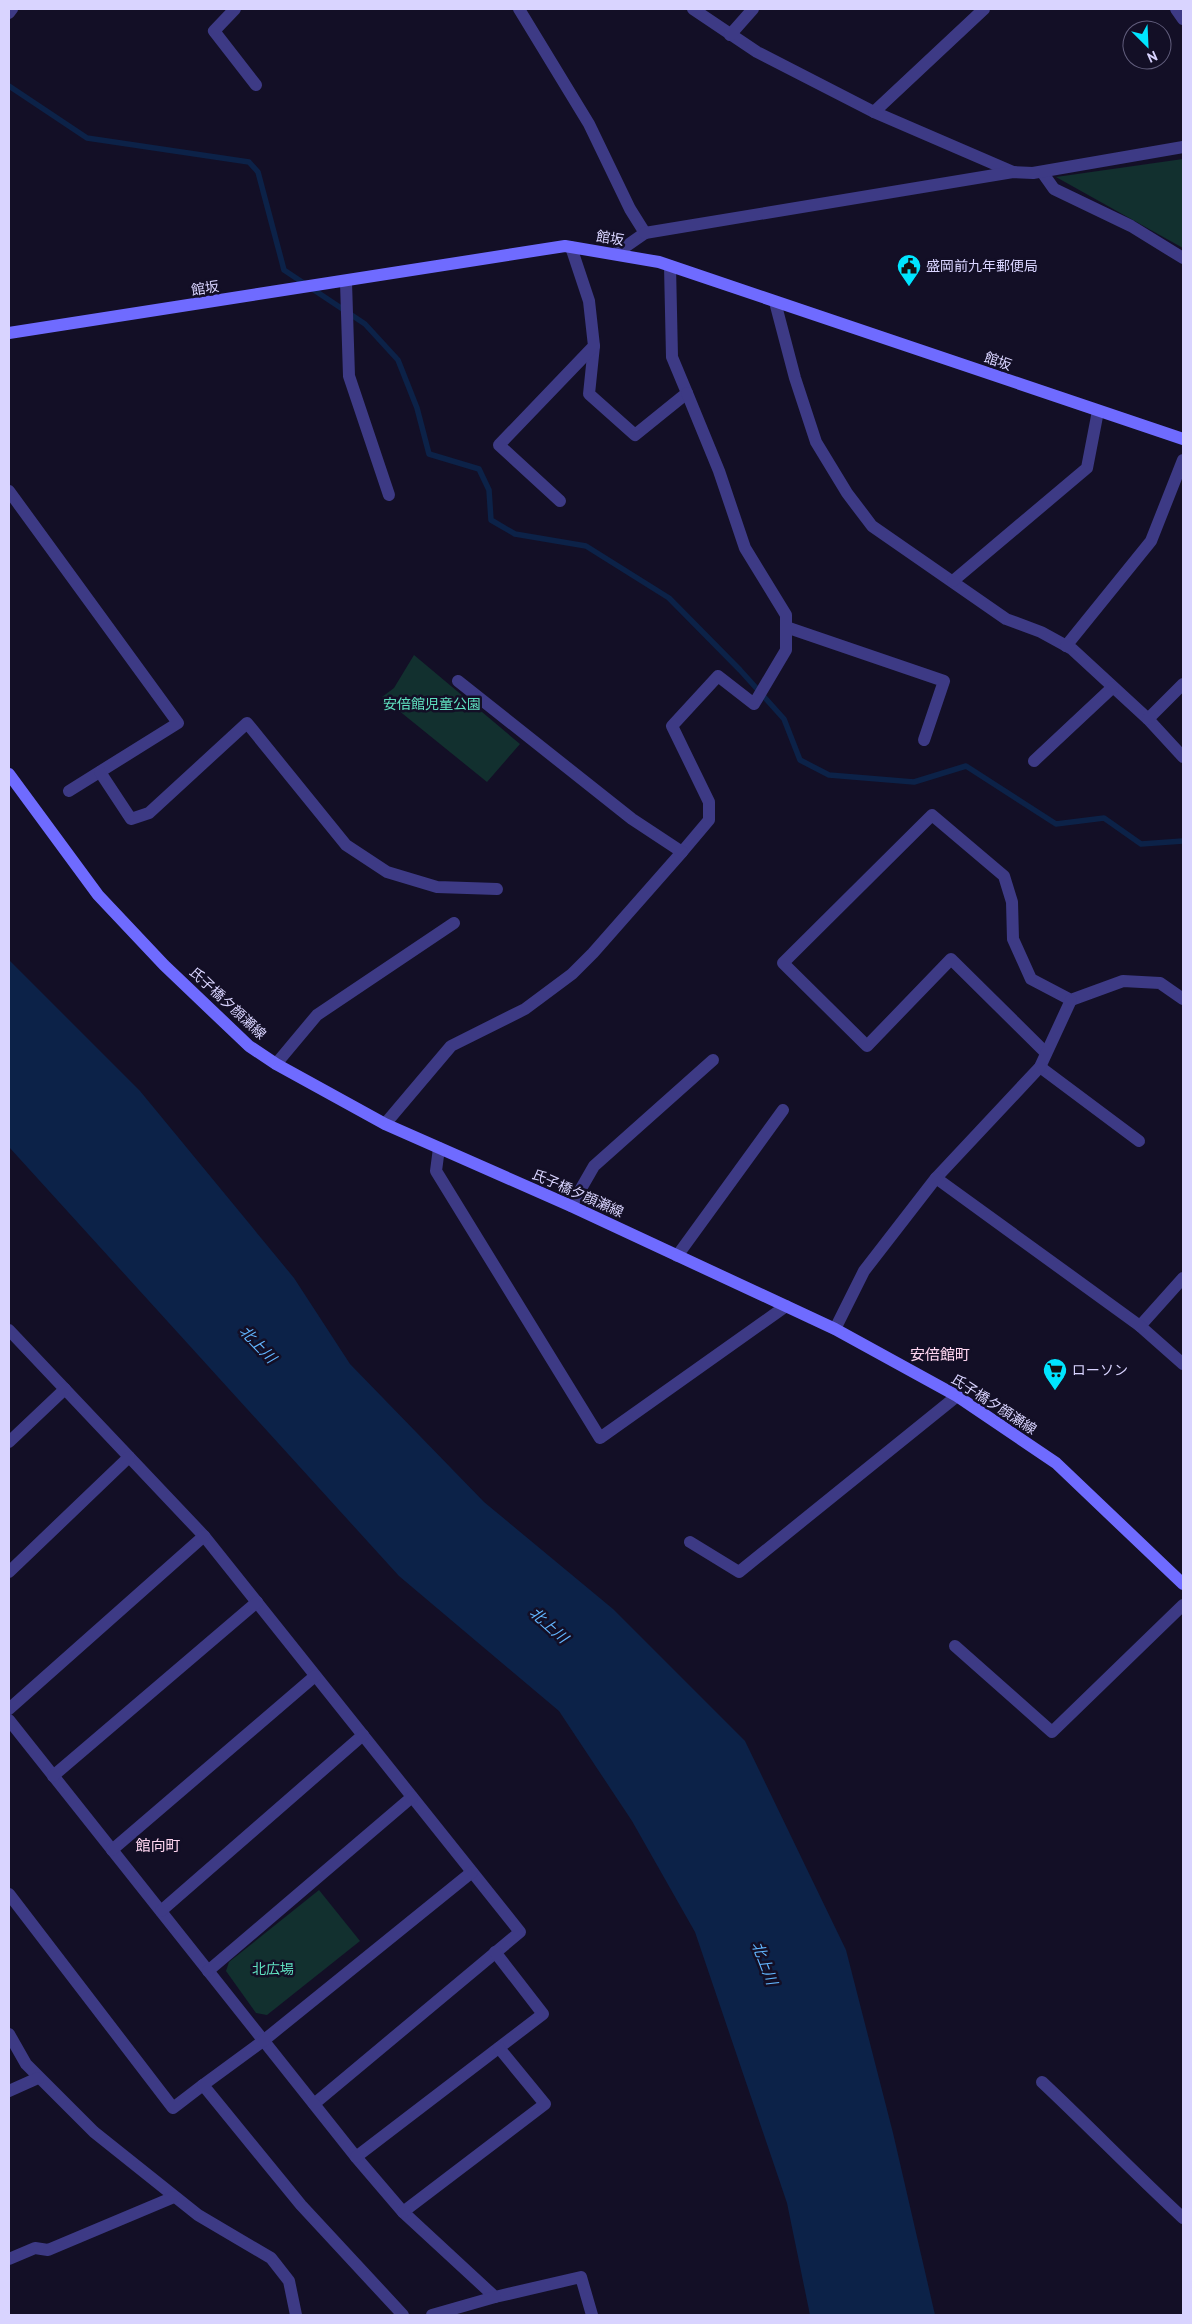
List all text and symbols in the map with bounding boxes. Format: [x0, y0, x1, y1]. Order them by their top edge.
north arrow [1122, 20, 1172, 70]
text: N [1144, 47, 1160, 67]
street label: 館坂 [595, 227, 625, 249]
public building icon: 盛岡前九年郵便局 [896, 253, 922, 287]
place label: 盛岡前九年郵便局 [926, 257, 1038, 275]
street label: 館坂 [190, 277, 220, 299]
street label: 館坂 [982, 348, 1014, 374]
park label: 安倍館児童公園 [383, 695, 481, 713]
street label: 氏子橋夕顔瀬線 [186, 963, 270, 1043]
street label: 氏子橋夕顔瀬線 [530, 1165, 626, 1221]
water label: 北上川 [236, 1321, 282, 1368]
district label: 安倍館町 [910, 1345, 970, 1364]
supermarket icon: ローソン [1042, 1357, 1068, 1391]
place label: ローソン [1072, 1361, 1128, 1379]
street label: 氏子橋夕顔瀬線 [948, 1370, 1040, 1438]
water label: 北上川 [526, 1603, 574, 1648]
district label: 館向町 [135, 1836, 181, 1855]
water label: 北上川 [748, 1939, 783, 1989]
park label: 北広場 [252, 1960, 294, 1978]

